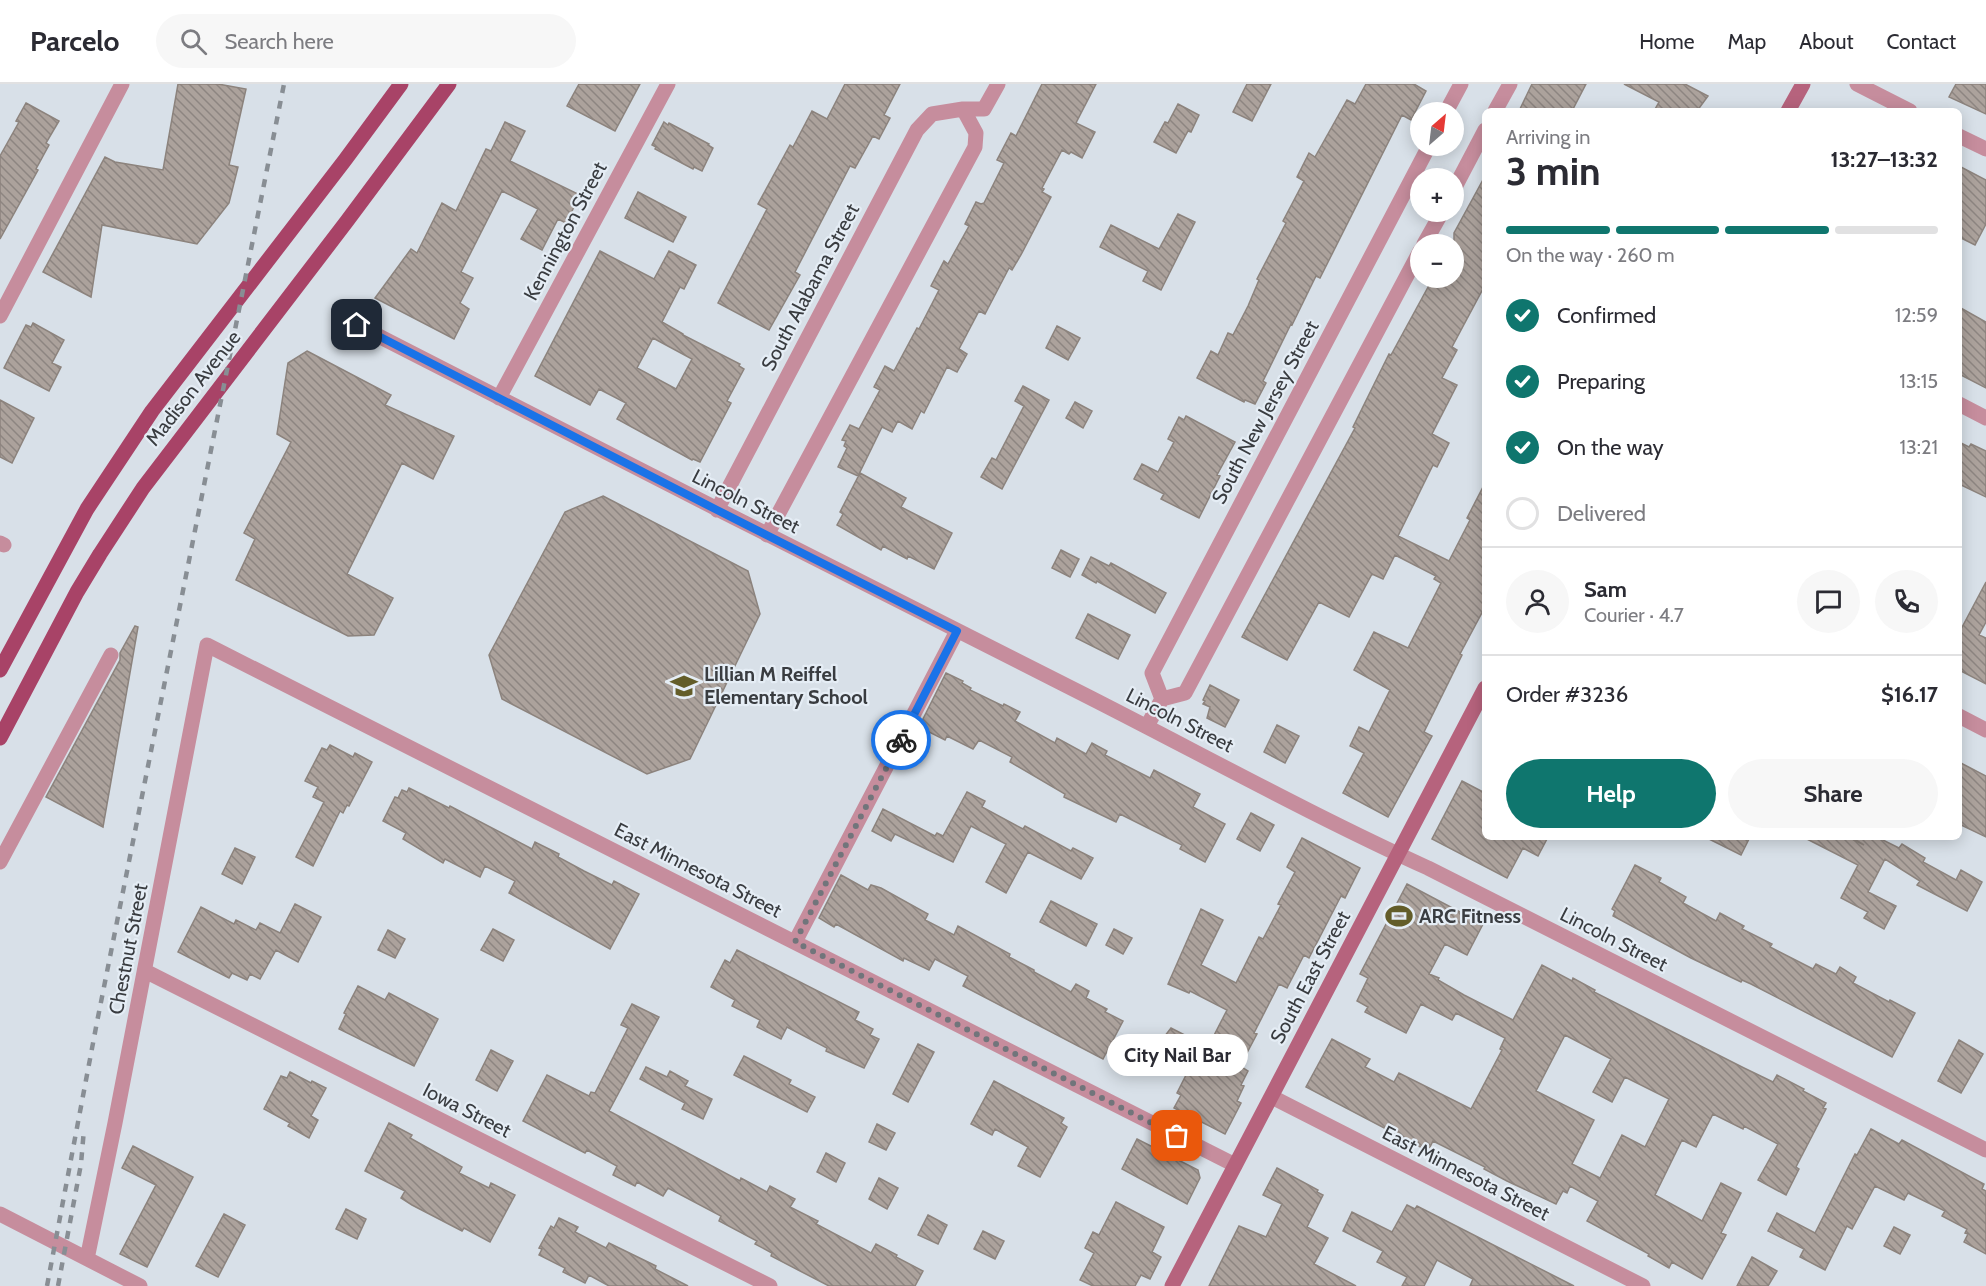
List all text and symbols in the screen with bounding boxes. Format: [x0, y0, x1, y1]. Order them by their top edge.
search box [156, 14, 576, 68]
text: Parcelo [30, 24, 120, 58]
icon: search [177, 25, 210, 58]
text: Search here [225, 28, 334, 55]
text: Home [1639, 29, 1695, 54]
text: Map [1728, 29, 1766, 54]
text: About [1799, 29, 1853, 54]
text: Contact [1886, 29, 1956, 54]
north arrow [1410, 102, 1464, 156]
map controls [1410, 102, 1464, 288]
text: Arriving in [1506, 125, 1590, 149]
text: 13:27–13:32 [1830, 146, 1938, 173]
text: 3 min [1506, 147, 1601, 195]
street label: Kennington Street [518, 157, 612, 304]
button: + [1410, 168, 1464, 222]
street label: South Alabama Street [756, 199, 864, 375]
button: − [1410, 234, 1464, 288]
text: On the way · 260 m [1506, 243, 1675, 267]
pin [331, 299, 382, 350]
icon: check [1506, 299, 1539, 332]
text: Confirmed [1557, 302, 1656, 329]
text: 12:59 [1895, 303, 1938, 327]
icon: home [340, 308, 373, 341]
street label: South New Jersey Street [1206, 316, 1324, 508]
street label: Madison Avenue [141, 326, 245, 450]
icon: check [1506, 365, 1539, 398]
text: Preparing [1557, 368, 1645, 395]
text: 13:15 [1899, 369, 1938, 393]
icon: check [1506, 431, 1539, 464]
text: On the way [1557, 434, 1664, 461]
text: 13:21 [1900, 435, 1938, 459]
street label: Lincoln Street [688, 464, 804, 538]
text: Delivered [1557, 500, 1646, 527]
button: person [1506, 570, 1569, 633]
button: chat [1797, 570, 1860, 633]
button: phone [1875, 570, 1938, 633]
text: Sam [1584, 576, 1627, 603]
text: Courier · 4.7 [1584, 603, 1684, 627]
place label: Lillian M Reiffel Elementary School [704, 662, 868, 709]
school or university icon: Lillian M Reiffel Elementary School [669, 671, 699, 701]
text: Order #3236 [1506, 681, 1628, 708]
text: $16.17 [1881, 681, 1938, 708]
street label: Lincoln Street [1122, 683, 1238, 757]
courier [871, 710, 931, 770]
icon: bike [885, 724, 918, 757]
button: Help [1506, 759, 1716, 828]
button: Share [1728, 759, 1938, 828]
street label: East Minnesota Street [610, 817, 786, 923]
street label: Chestnut Street [104, 881, 152, 1016]
sports icon: ARC Fitness [1384, 901, 1414, 931]
street label: Lincoln Street [1556, 902, 1672, 976]
place label: ARC Fitness [1419, 904, 1521, 928]
street label: South East Street [1265, 906, 1355, 1047]
callout: City Nail Bar [1106, 1034, 1248, 1076]
text: City Nail Bar [1124, 1043, 1231, 1067]
street label: Iowa Street [419, 1078, 515, 1143]
pin [1151, 1110, 1202, 1161]
icon: bag [1160, 1119, 1193, 1152]
street label: East Minnesota Street [1378, 1120, 1554, 1226]

